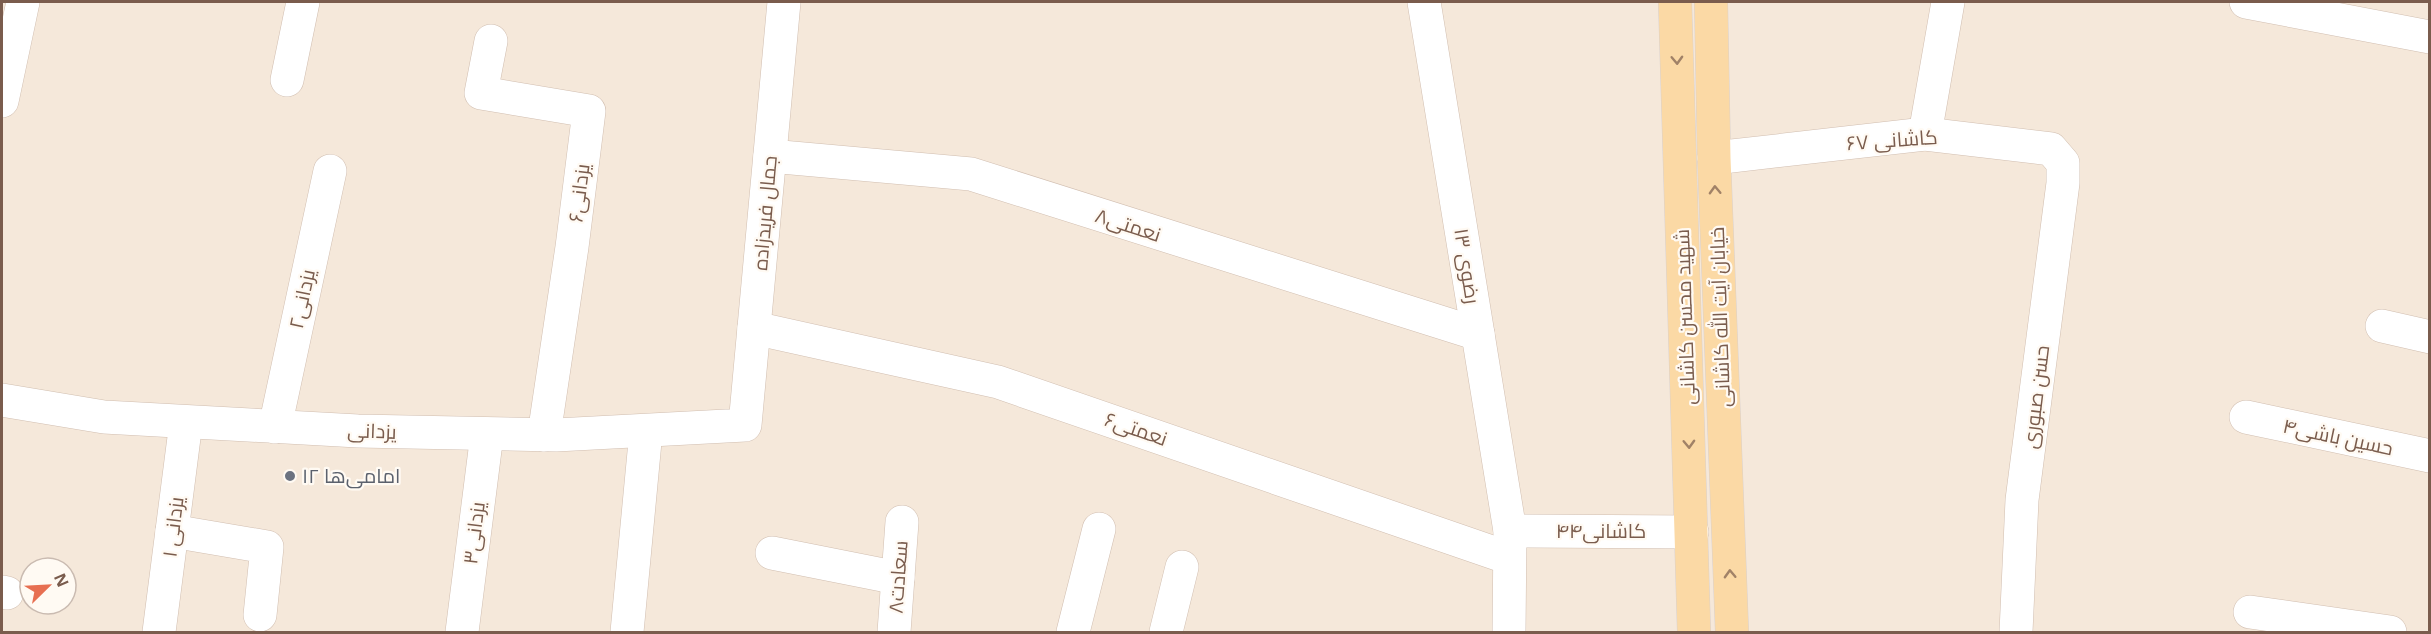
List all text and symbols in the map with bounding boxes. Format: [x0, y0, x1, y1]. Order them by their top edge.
one-way arrow [1671, 55, 1683, 64]
street label: کاشانی ۶۷ [1846, 123, 1938, 156]
street label: جمال فریدزاده [746, 154, 783, 272]
street label: یزدانی۶ [562, 161, 596, 224]
one-way arrow [1709, 186, 1721, 195]
street label: نعمتی۸ [1092, 201, 1164, 248]
street label: رضوی ۱۳ [1448, 226, 1487, 306]
street label: خیابان آیت الله کاشانی [1703, 226, 1736, 408]
street label: شهید محسن کاشانی [1668, 228, 1701, 406]
street label: یزدانی۲ [282, 266, 321, 331]
street label: حسن صبوری [2016, 344, 2055, 450]
street label: نعمتی۶ [1101, 405, 1171, 452]
street label: حسین باشی۴ [2280, 412, 2396, 461]
street label: یزدانی [347, 416, 398, 445]
one-way arrow [1683, 439, 1696, 448]
place label: ۱۲ امامی‌ها [302, 462, 400, 489]
marker: ۱۲ امامی‌ها [283, 469, 297, 483]
street label: یزدانی ۱ [155, 494, 190, 559]
street label: یزدانی۳ [456, 499, 491, 566]
street label: کاشانی۴۴ [1556, 517, 1646, 544]
street label: سعادت۸ [881, 540, 914, 614]
north arrow [18, 556, 78, 616]
text: N [49, 569, 74, 590]
one-way arrow [1723, 570, 1736, 579]

